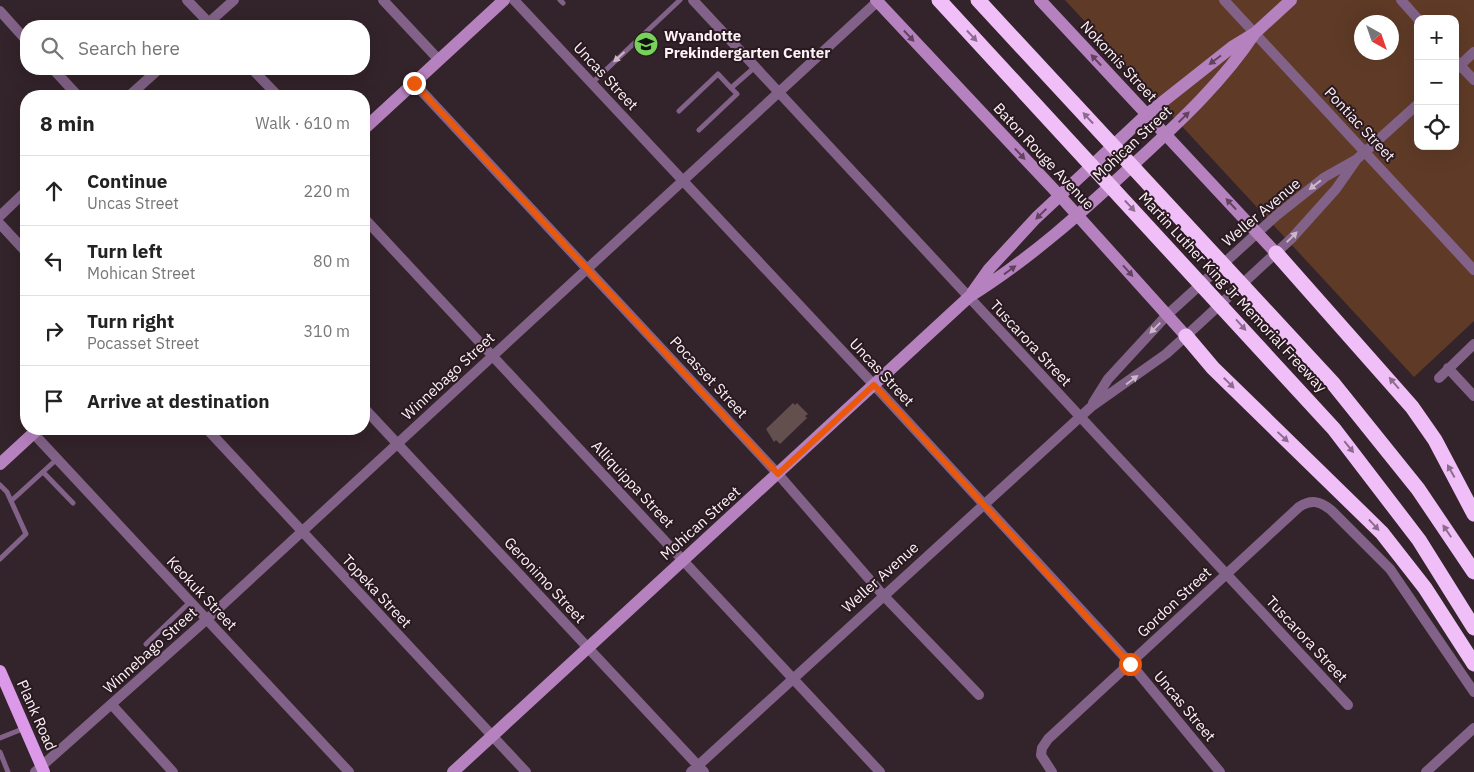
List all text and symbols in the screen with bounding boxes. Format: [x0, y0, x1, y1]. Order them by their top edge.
north arrow [1354, 15, 1399, 60]
map controls [1414, 15, 1459, 150]
button: + [1414, 15, 1459, 60]
street label: Nokomis Street [1077, 17, 1161, 105]
search box [20, 20, 370, 75]
place label: Wyandotte Prekindergarten Center [664, 26, 830, 62]
one-way arrow [903, 29, 915, 41]
one-way arrow [966, 29, 978, 41]
school or university icon: Wyandotte Prekindergarten Center [633, 31, 659, 57]
icon: search [38, 34, 66, 62]
text: Search here [78, 36, 180, 60]
street label: Uncas Street [570, 38, 642, 114]
one-way arrow [614, 51, 626, 63]
one-way arrow [1090, 54, 1102, 66]
one-way arrow [1209, 55, 1222, 66]
button: − [1414, 60, 1459, 105]
route end [403, 72, 426, 95]
street label: Pontiac Street [1321, 83, 1399, 165]
street label: Baton Rouge Avenue [989, 99, 1099, 213]
street label: Mohican Street [1088, 101, 1176, 185]
button: locate [1414, 105, 1459, 150]
text: 8 min [40, 109, 95, 137]
one-way arrow [1178, 111, 1190, 123]
text: Walk · 610 m [255, 113, 350, 133]
one-way arrow [1082, 113, 1094, 125]
one-way arrow [1014, 148, 1026, 160]
text: Continue [87, 169, 167, 193]
street label: Weller Avenue [1218, 174, 1304, 250]
icon: ahead [40, 177, 68, 205]
one-way arrow [1309, 180, 1322, 190]
text: 220 m [303, 181, 350, 201]
street label: Martin Luther King Jr Memorial Freeway [1135, 188, 1331, 397]
text: Uncas Street [87, 193, 179, 213]
one-way arrow [1225, 199, 1237, 211]
one-way arrow [1125, 200, 1136, 213]
one-way arrow [1035, 208, 1047, 220]
one-way arrow [1286, 231, 1298, 243]
text: Turn left [87, 239, 163, 263]
icon: left [40, 247, 68, 275]
text: 80 m [313, 251, 350, 271]
text: Mohican Street [87, 263, 195, 283]
one-way arrow [1003, 265, 1016, 276]
one-way arrow [1122, 265, 1134, 277]
street label: Tuscarora Street [986, 296, 1076, 390]
text: Turn right [87, 309, 174, 333]
icon: right [40, 317, 68, 345]
one-way arrow [1235, 319, 1247, 331]
text: 310 m [303, 321, 350, 341]
one-way arrow [1149, 321, 1161, 333]
street label: Winnebago Street [398, 328, 498, 424]
street label: Pocasset Street [666, 332, 752, 422]
text: Pocasset Street [87, 333, 199, 353]
street label: Uncas Street [846, 334, 918, 410]
one-way arrow [1125, 375, 1139, 385]
one-way arrow [1222, 376, 1234, 388]
one-way arrow [1388, 377, 1399, 390]
icon: arrive [40, 387, 68, 415]
text: Arrive at destination [87, 389, 270, 413]
one-way arrow [1277, 431, 1289, 443]
street label: Alliquippa Street [588, 436, 678, 532]
one-way arrow [1343, 440, 1354, 453]
one-way arrow [1447, 463, 1455, 478]
street label: Mohican Street [656, 482, 744, 564]
one-way arrow [1368, 518, 1380, 530]
one-way arrow [1442, 524, 1452, 538]
street label: Geronimo Street [500, 533, 590, 627]
street label: Weller Avenue [838, 538, 922, 616]
street label: Topeka Street [338, 550, 416, 632]
street label: Keokuk Street [163, 552, 241, 634]
street label: Gordon Street [1133, 563, 1215, 641]
street label: Tuscarora Street [1262, 592, 1352, 686]
street label: Winnebago Street [99, 603, 201, 697]
route start [1119, 653, 1142, 676]
street label: Uncas Street [1150, 667, 1220, 745]
street label: Plank Road [13, 677, 61, 753]

